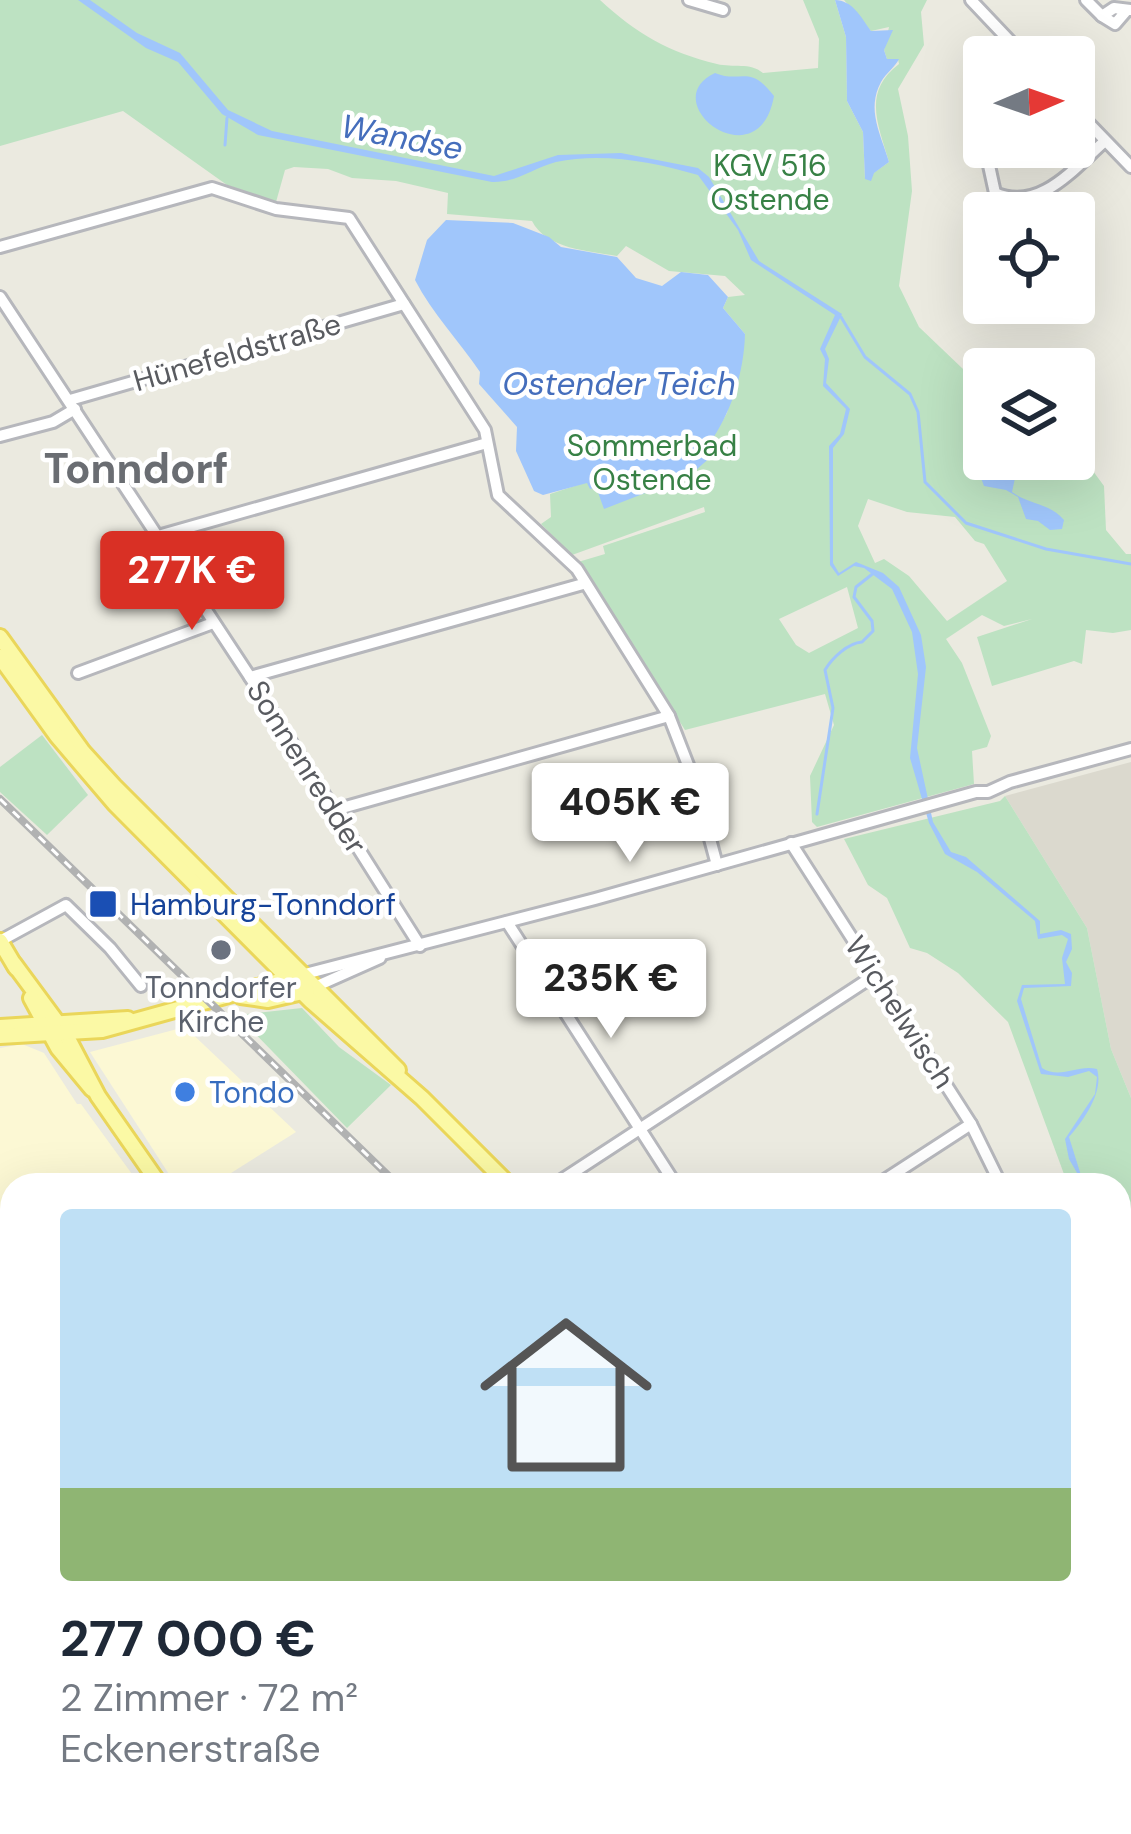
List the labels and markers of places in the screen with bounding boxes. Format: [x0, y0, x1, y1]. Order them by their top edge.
pin: 277K € [94, 531, 290, 633]
pin: 405K € [532, 763, 728, 865]
place label: Hamburg-Tonndorf [130, 885, 396, 924]
marker: Hamburg-Tonndorf [87, 888, 119, 920]
marker: Tonndorfer Kirche [208, 937, 234, 963]
pin: 235K € [513, 939, 709, 1041]
place label: Tonndorfer Kirche [145, 968, 297, 1041]
place label: Tondo [209, 1073, 295, 1112]
marker: Tondo [172, 1079, 198, 1105]

